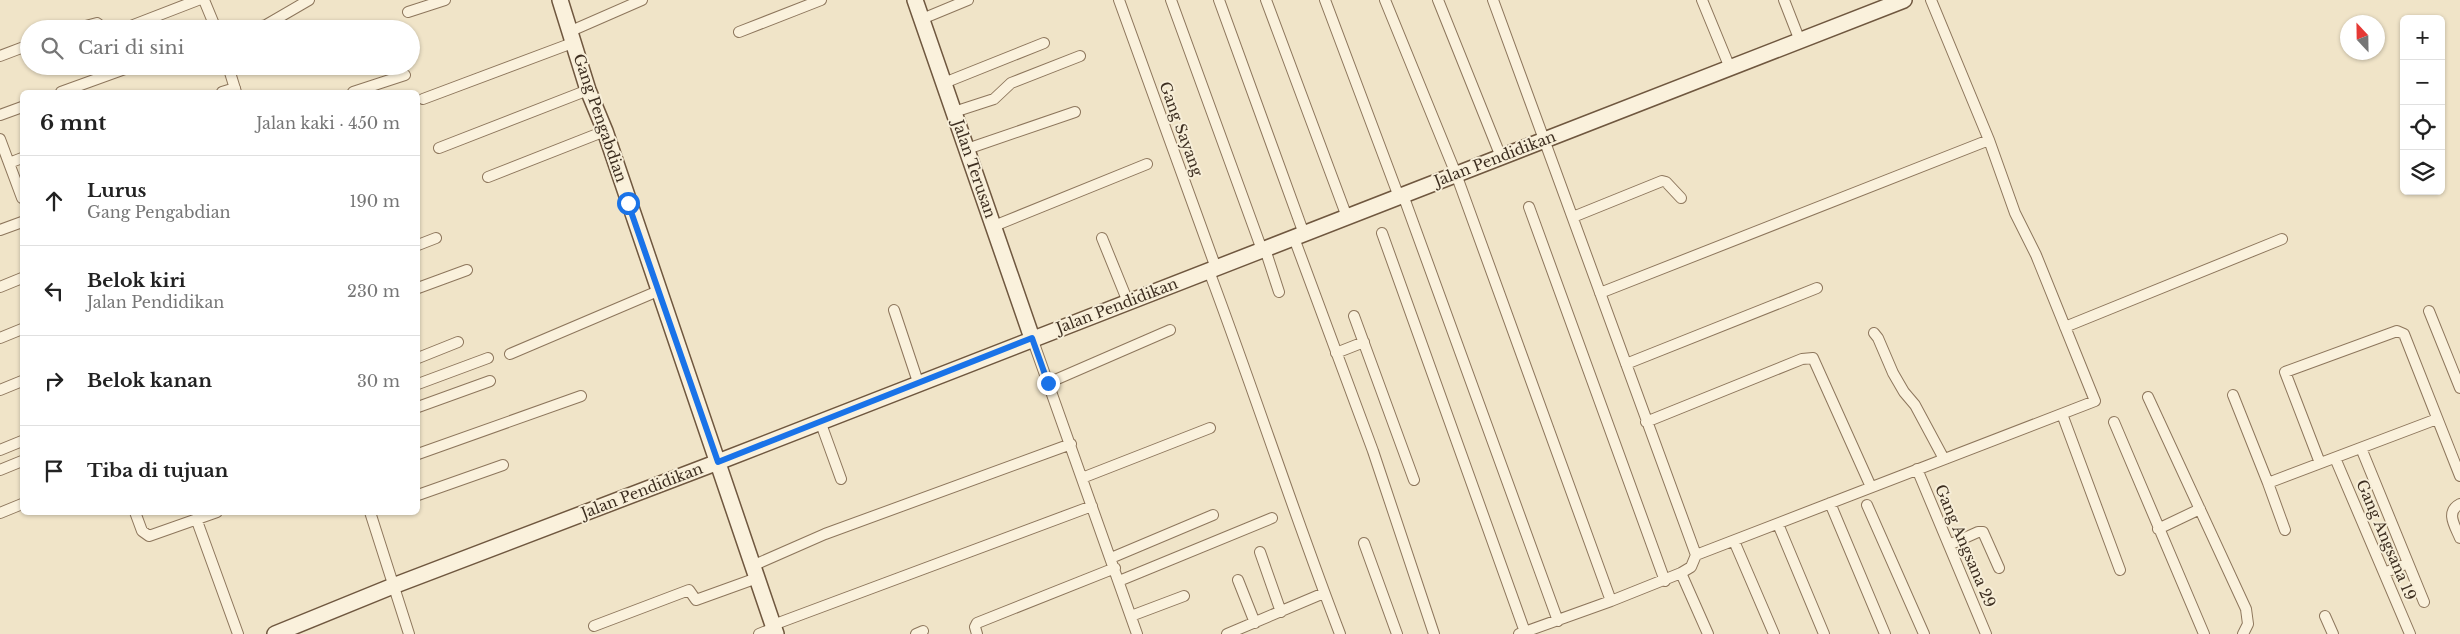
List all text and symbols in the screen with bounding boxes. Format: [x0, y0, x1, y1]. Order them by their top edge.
north arrow [2340, 15, 2385, 60]
map controls [2400, 15, 2445, 195]
button: + [2400, 15, 2445, 60]
search box [20, 20, 420, 75]
icon: search [38, 34, 66, 62]
text: Cari di sini [78, 36, 184, 59]
street label: Gang Pengabdian [570, 51, 631, 185]
button: − [2400, 60, 2445, 105]
street label: Gang Sayang [1156, 79, 1208, 180]
button: locate [2400, 105, 2445, 150]
text: 6 mnt [40, 110, 106, 136]
text: Jalan kaki · 450 m [256, 113, 400, 133]
street label: Jalan Terusan [948, 115, 1000, 221]
street label: Jalan Pendidikan [1429, 127, 1558, 191]
button: layers [2400, 150, 2445, 195]
text: Lurus [87, 179, 146, 202]
icon: ahead [40, 187, 68, 215]
text: 190 m [349, 191, 400, 211]
route start [617, 192, 640, 215]
text: Gang Pengabdian [87, 202, 231, 222]
text: Belok kiri [87, 269, 186, 292]
street label: Jalan Pendidikan [1051, 274, 1180, 338]
icon: left [40, 277, 68, 305]
text: 230 m [347, 281, 400, 301]
text: Jalan Pendidikan [87, 292, 224, 312]
icon: right [40, 367, 68, 395]
text: Belok kanan [87, 369, 212, 392]
text: 30 m [357, 371, 400, 391]
route end [1037, 372, 1060, 395]
icon: arrive [40, 457, 68, 485]
text: Tiba di tujuan [87, 459, 228, 482]
street label: Jalan Pendidikan [576, 459, 705, 523]
street label: Gang Angsana 19 [2352, 477, 2420, 603]
street label: Gang Angsana 29 [1931, 481, 2000, 610]

